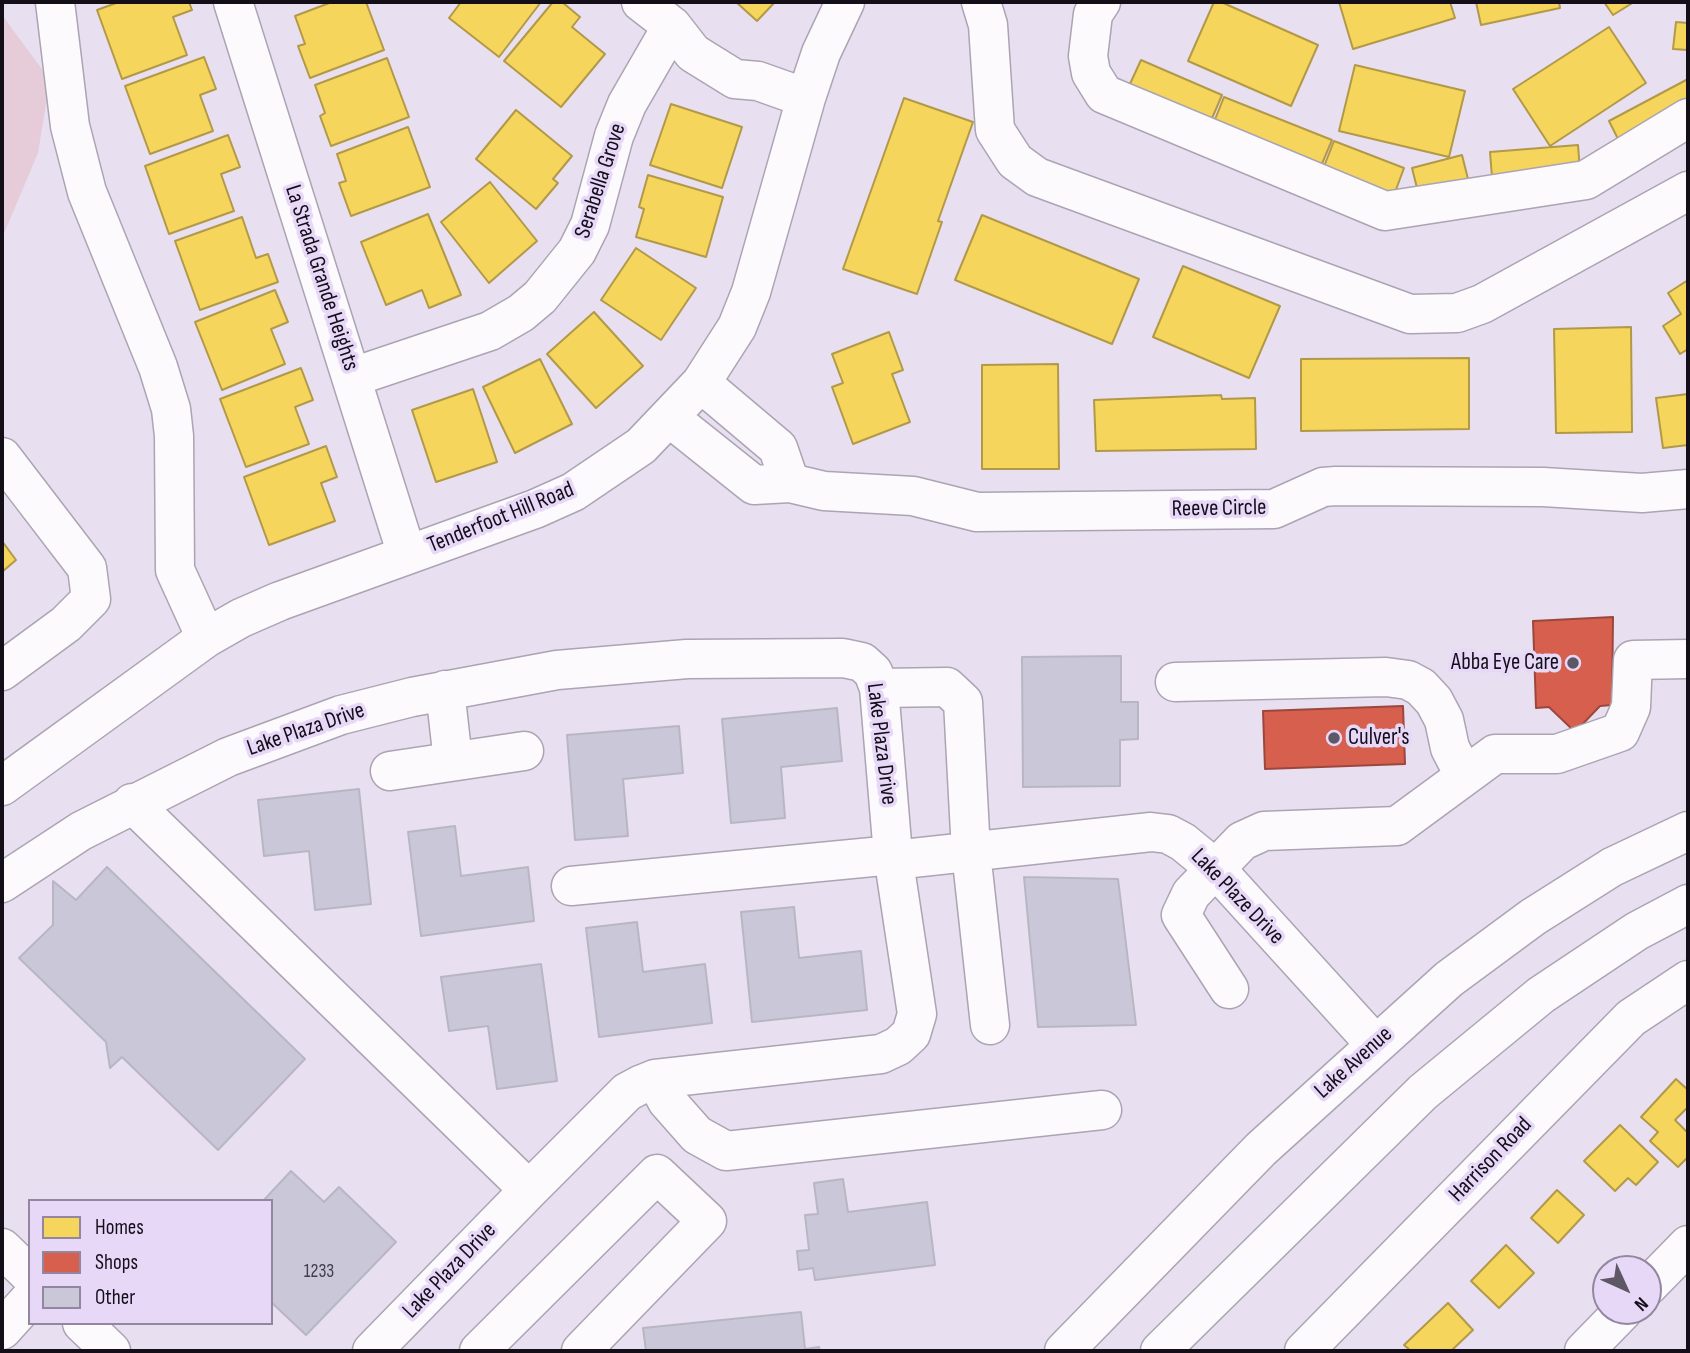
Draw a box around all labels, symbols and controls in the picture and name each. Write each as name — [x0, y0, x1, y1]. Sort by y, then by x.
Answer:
street label: Serabella Grove — [569, 120, 633, 242]
street label: La Strada Grande Heights — [278, 182, 364, 374]
street label: Tenderfoot Hill Road — [424, 476, 578, 560]
street label: Reeve Circle — [1171, 494, 1267, 524]
place label: Abba Eye Care — [1451, 649, 1559, 677]
marker: Abba Eye Care — [1565, 655, 1581, 671]
street label: Lake Plaza Drive — [860, 682, 902, 806]
street label: Lake Plaza Drive — [244, 697, 368, 763]
place label: Culver's — [1348, 724, 1410, 752]
marker: Culver's — [1326, 730, 1342, 746]
street label: Lake Plaze Drive — [1185, 843, 1289, 951]
street label: Lake Avenue — [1309, 1021, 1399, 1105]
street label: Harrison Road — [1444, 1112, 1538, 1208]
legend — [28, 1199, 273, 1325]
text: Homes — [95, 1215, 144, 1240]
street label: Lake Plaza Drive — [398, 1217, 502, 1325]
text: Shops — [95, 1250, 138, 1275]
north arrow — [1592, 1255, 1662, 1325]
house number: 1233 — [304, 1261, 334, 1283]
text: Other — [95, 1285, 135, 1310]
text: N — [1629, 1292, 1653, 1316]

